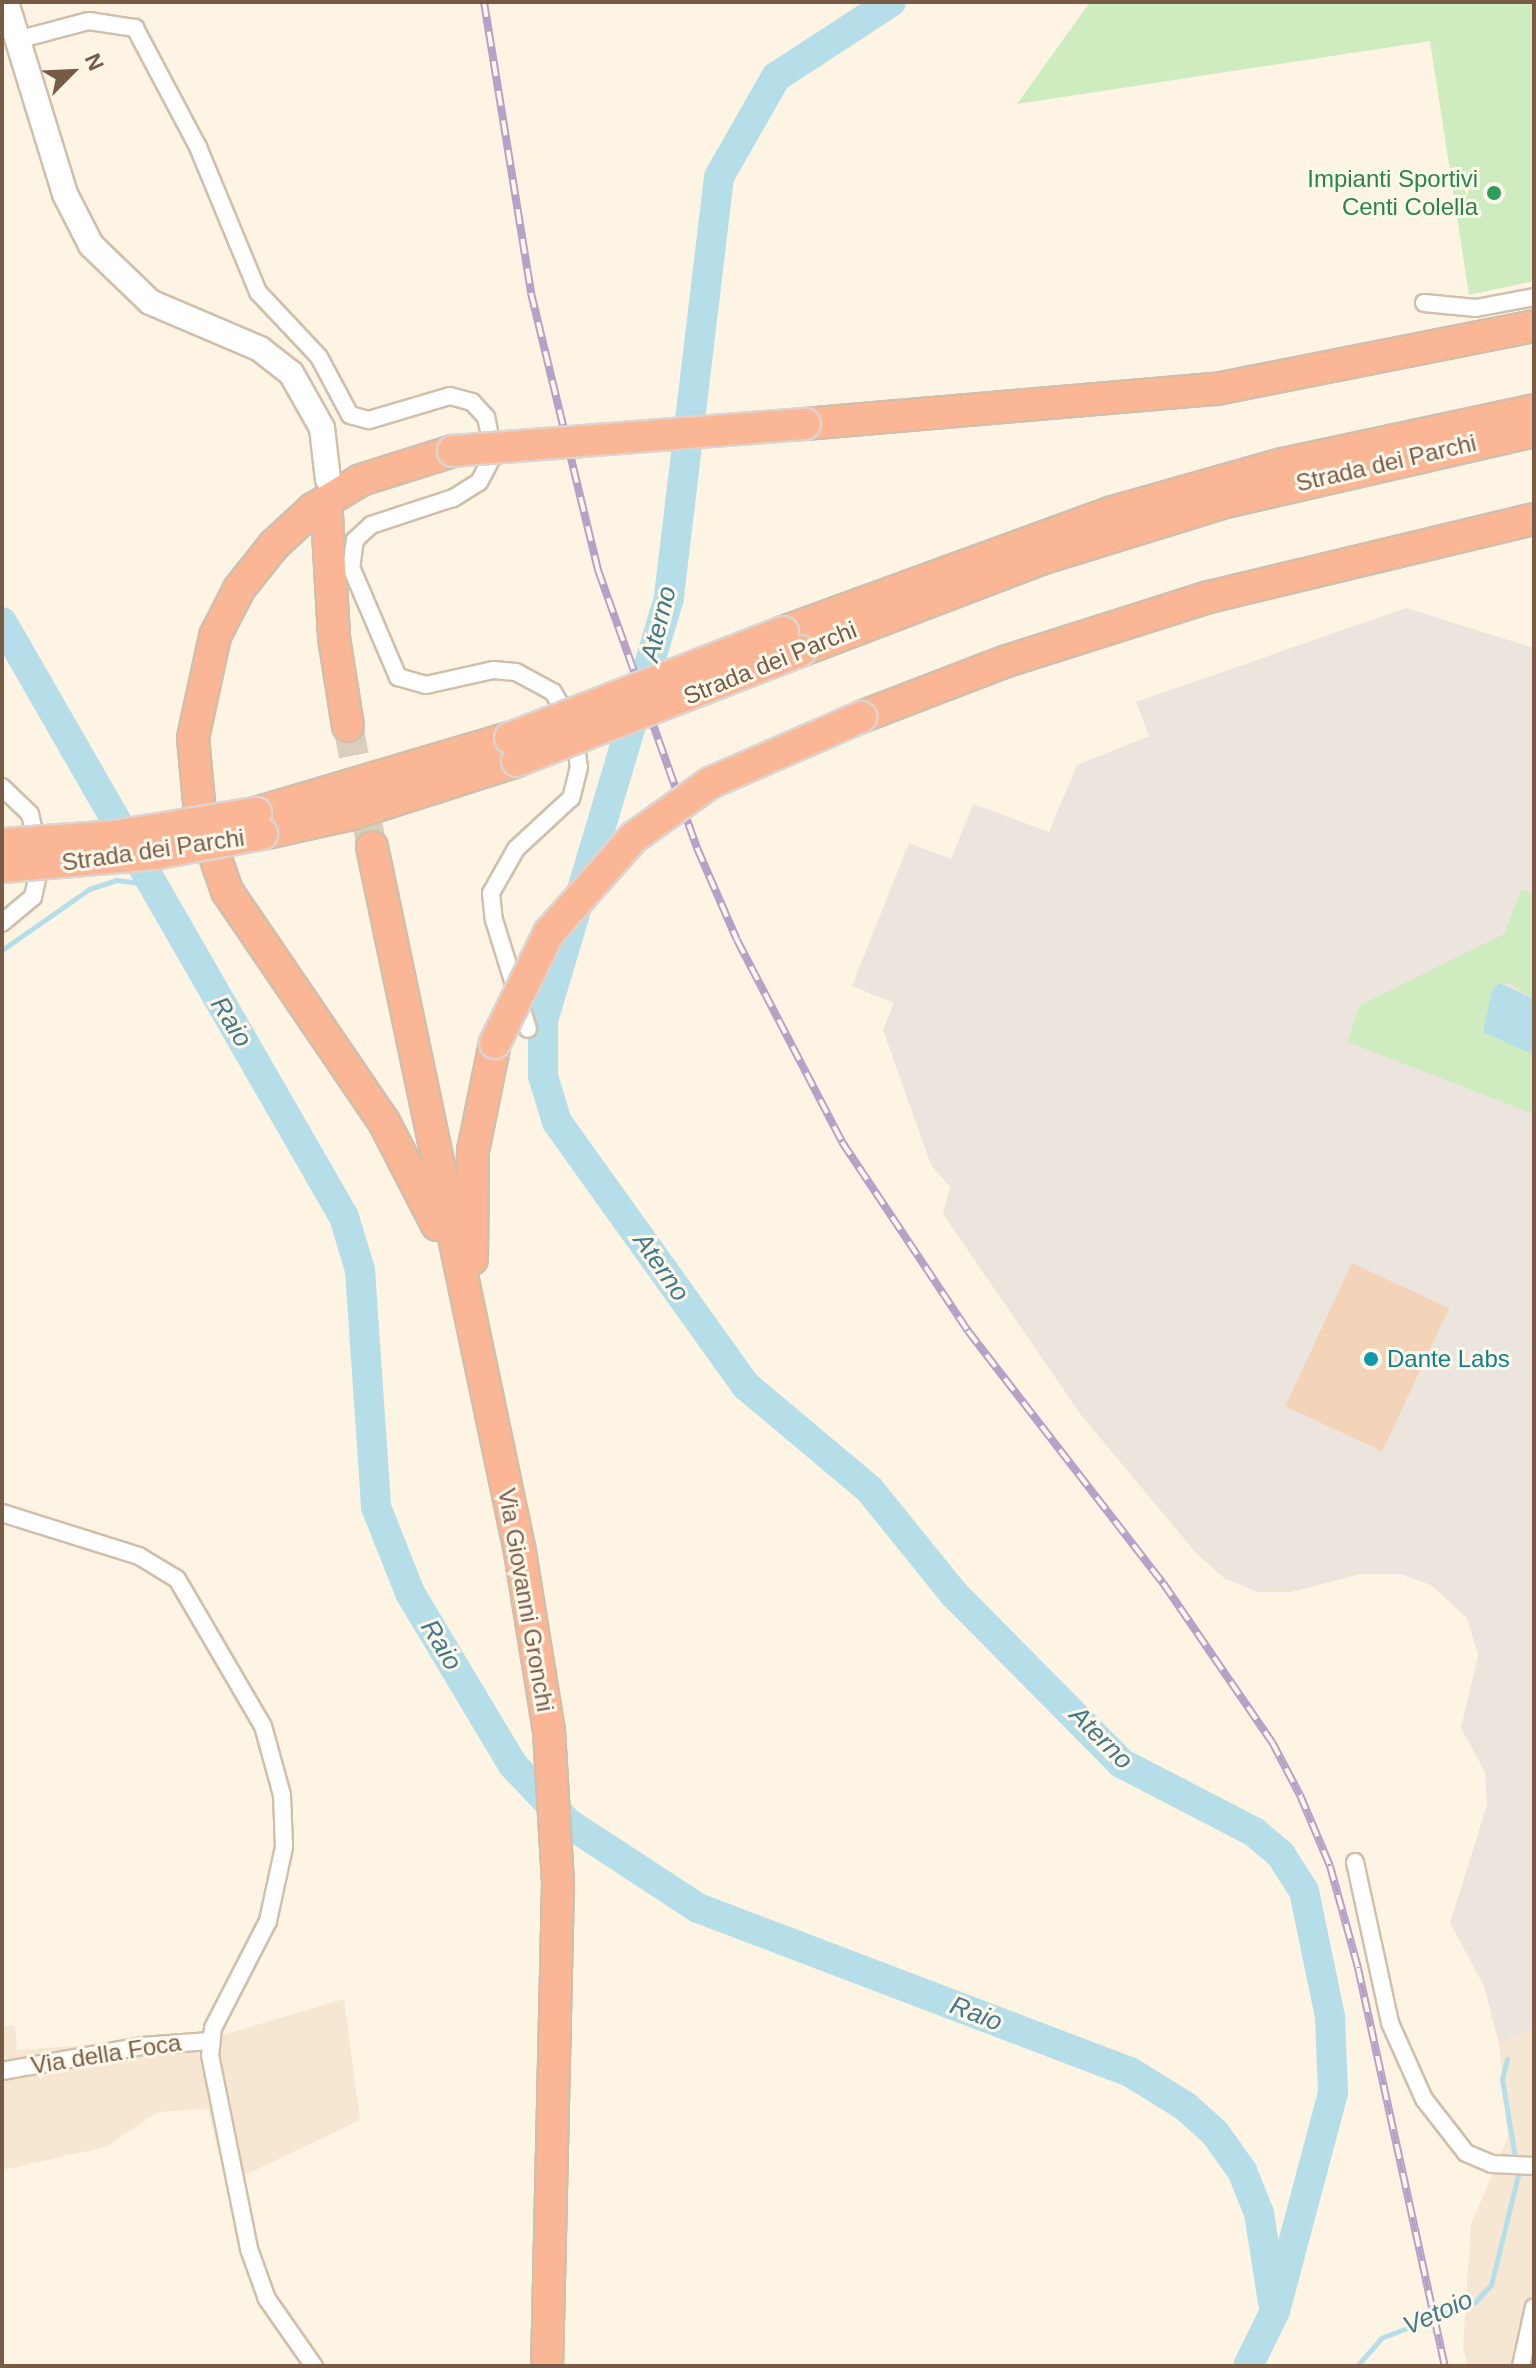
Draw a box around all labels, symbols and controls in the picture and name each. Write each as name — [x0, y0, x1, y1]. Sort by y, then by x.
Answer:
north arrow — [32, 32, 112, 112]
text: N — [80, 50, 109, 74]
place label: Impianti Sportivi Centi Colella — [1307, 165, 1478, 221]
marker: Impianti Sportivi Centi Colella — [1485, 184, 1503, 202]
street label: Strada dei Parchi — [1293, 428, 1479, 498]
water label: Aterno — [635, 583, 683, 665]
street label: Strada dei Parchi — [679, 615, 861, 711]
street label: Strada dei Parchi — [60, 823, 246, 877]
water label: Raio — [204, 991, 258, 1053]
water label: Aterno — [626, 1227, 696, 1307]
place label: Dante Labs — [1387, 1345, 1510, 1373]
marker: Dante Labs — [1362, 1350, 1380, 1368]
street label: Via Giovanni Gronchi — [492, 1486, 560, 1714]
water label: Raio — [414, 1614, 468, 1676]
water label: Aterno — [1063, 1700, 1139, 1776]
water label: Raio — [945, 1990, 1007, 2038]
street label: Via della Foca — [29, 2028, 183, 2080]
water label: Vetoio — [1398, 2284, 1478, 2342]

